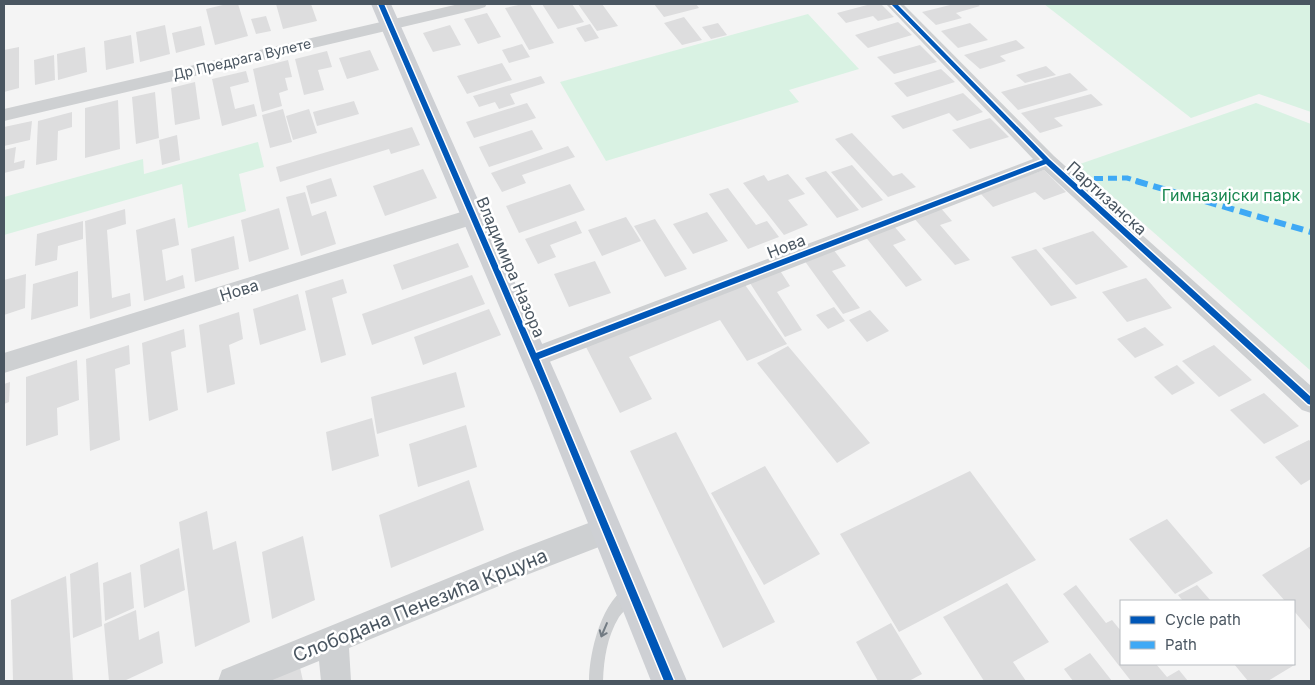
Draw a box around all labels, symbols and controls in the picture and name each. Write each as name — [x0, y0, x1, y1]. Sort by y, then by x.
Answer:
street label: Др Предрага Вулете — [171, 34, 313, 83]
street label: Партизанска — [1063, 157, 1151, 239]
park label: Гимназијски парк — [1162, 185, 1301, 205]
street label: Владимира Назора — [472, 194, 550, 340]
street label: Нова — [764, 230, 808, 262]
street label: Нова — [217, 275, 261, 305]
street label: Слободана Пенезића Крцуна — [290, 544, 551, 667]
legend — [1120, 600, 1295, 665]
text: Cycle path — [1165, 610, 1241, 629]
one-way arrow — [599, 622, 608, 637]
text: Path — [1165, 635, 1197, 654]

